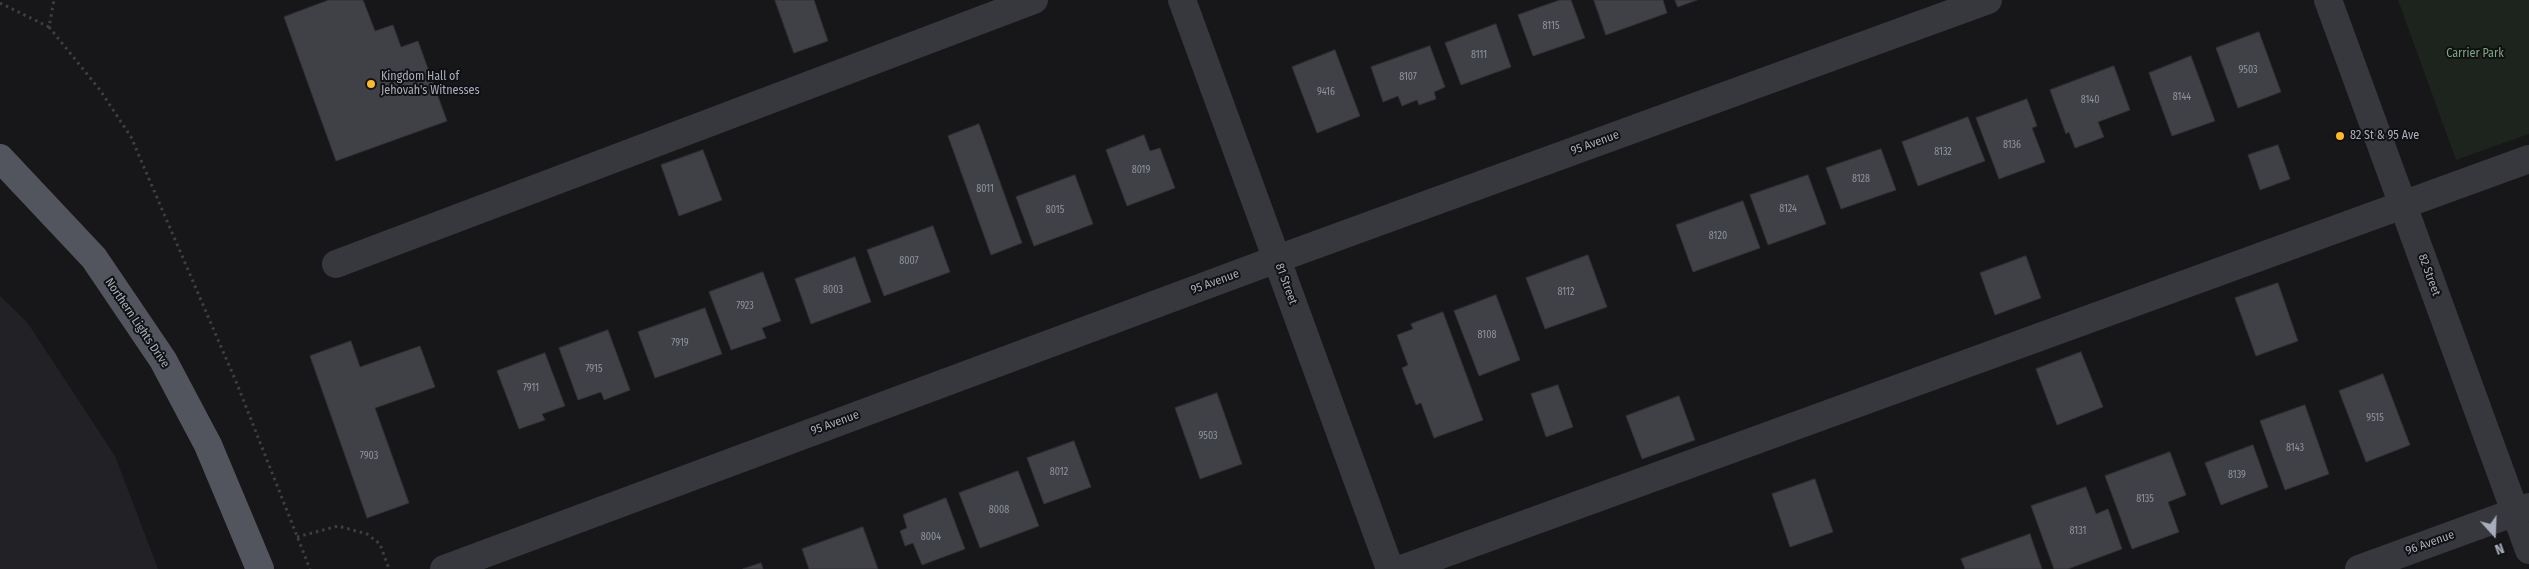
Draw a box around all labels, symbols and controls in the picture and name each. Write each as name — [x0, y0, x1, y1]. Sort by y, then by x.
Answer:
house number: 8115 — [1543, 20, 1559, 32]
park label: Carrier Park — [2446, 47, 2504, 61]
house number: 8111 — [1471, 49, 1487, 61]
house number: 9503 — [2238, 64, 2258, 76]
place label: Kingdom Hall of Jehovah's Witnesses — [381, 70, 480, 98]
house number: 8107 — [1399, 71, 1417, 83]
marker: Kingdom Hall of Jehovah's Witnesses — [365, 78, 377, 90]
house number: 9416 — [1317, 86, 1335, 98]
house number: 8144 — [2173, 91, 2191, 103]
house number: 8140 — [2081, 94, 2099, 106]
street label: 95 Avenue — [1569, 128, 1621, 158]
place label: 82 St & 95 Ave — [2350, 129, 2419, 143]
marker: 82 St & 95 Ave — [2334, 130, 2346, 142]
house number: 8136 — [2003, 139, 2021, 151]
house number: 8132 — [1934, 146, 1952, 158]
house number: 8019 — [1132, 164, 1150, 176]
house number: 8128 — [1852, 173, 1870, 185]
house number: 8011 — [976, 183, 994, 195]
house number: 8124 — [1779, 203, 1797, 215]
house number: 8015 — [1046, 204, 1064, 216]
house number: 8120 — [1709, 230, 1727, 242]
street label: 82 Street — [2415, 252, 2443, 298]
house number: 8007 — [899, 255, 919, 267]
street label: 81 Street — [1272, 261, 1300, 307]
street label: 95 Avenue — [1189, 267, 1241, 297]
street label: Northern Lights Drive — [102, 276, 172, 370]
house number: 8003 — [823, 284, 843, 296]
house number: 8112 — [1558, 286, 1574, 298]
house number: 7923 — [736, 300, 754, 312]
house number: 8108 — [1478, 329, 1496, 341]
house number: 7919 — [671, 337, 689, 349]
house number: 7915 — [585, 363, 603, 375]
house number: 7911 — [523, 382, 539, 394]
street label: 95 Avenue — [809, 408, 861, 438]
house number: 9515 — [2366, 412, 2384, 424]
house number: 9503 — [1198, 430, 1218, 442]
house number: 8143 — [2286, 442, 2304, 454]
house number: 7903 — [360, 450, 378, 462]
house number: 8012 — [1050, 466, 1068, 478]
house number: 8139 — [2228, 469, 2246, 481]
house number: 8135 — [2136, 493, 2154, 505]
house number: 8008 — [989, 504, 1009, 516]
north arrow — [2469, 509, 2519, 559]
house number: 8131 — [2070, 525, 2086, 537]
street label: 96 Avenue — [2404, 528, 2456, 558]
house number: 8004 — [921, 531, 941, 543]
text: N — [2492, 539, 2506, 558]

